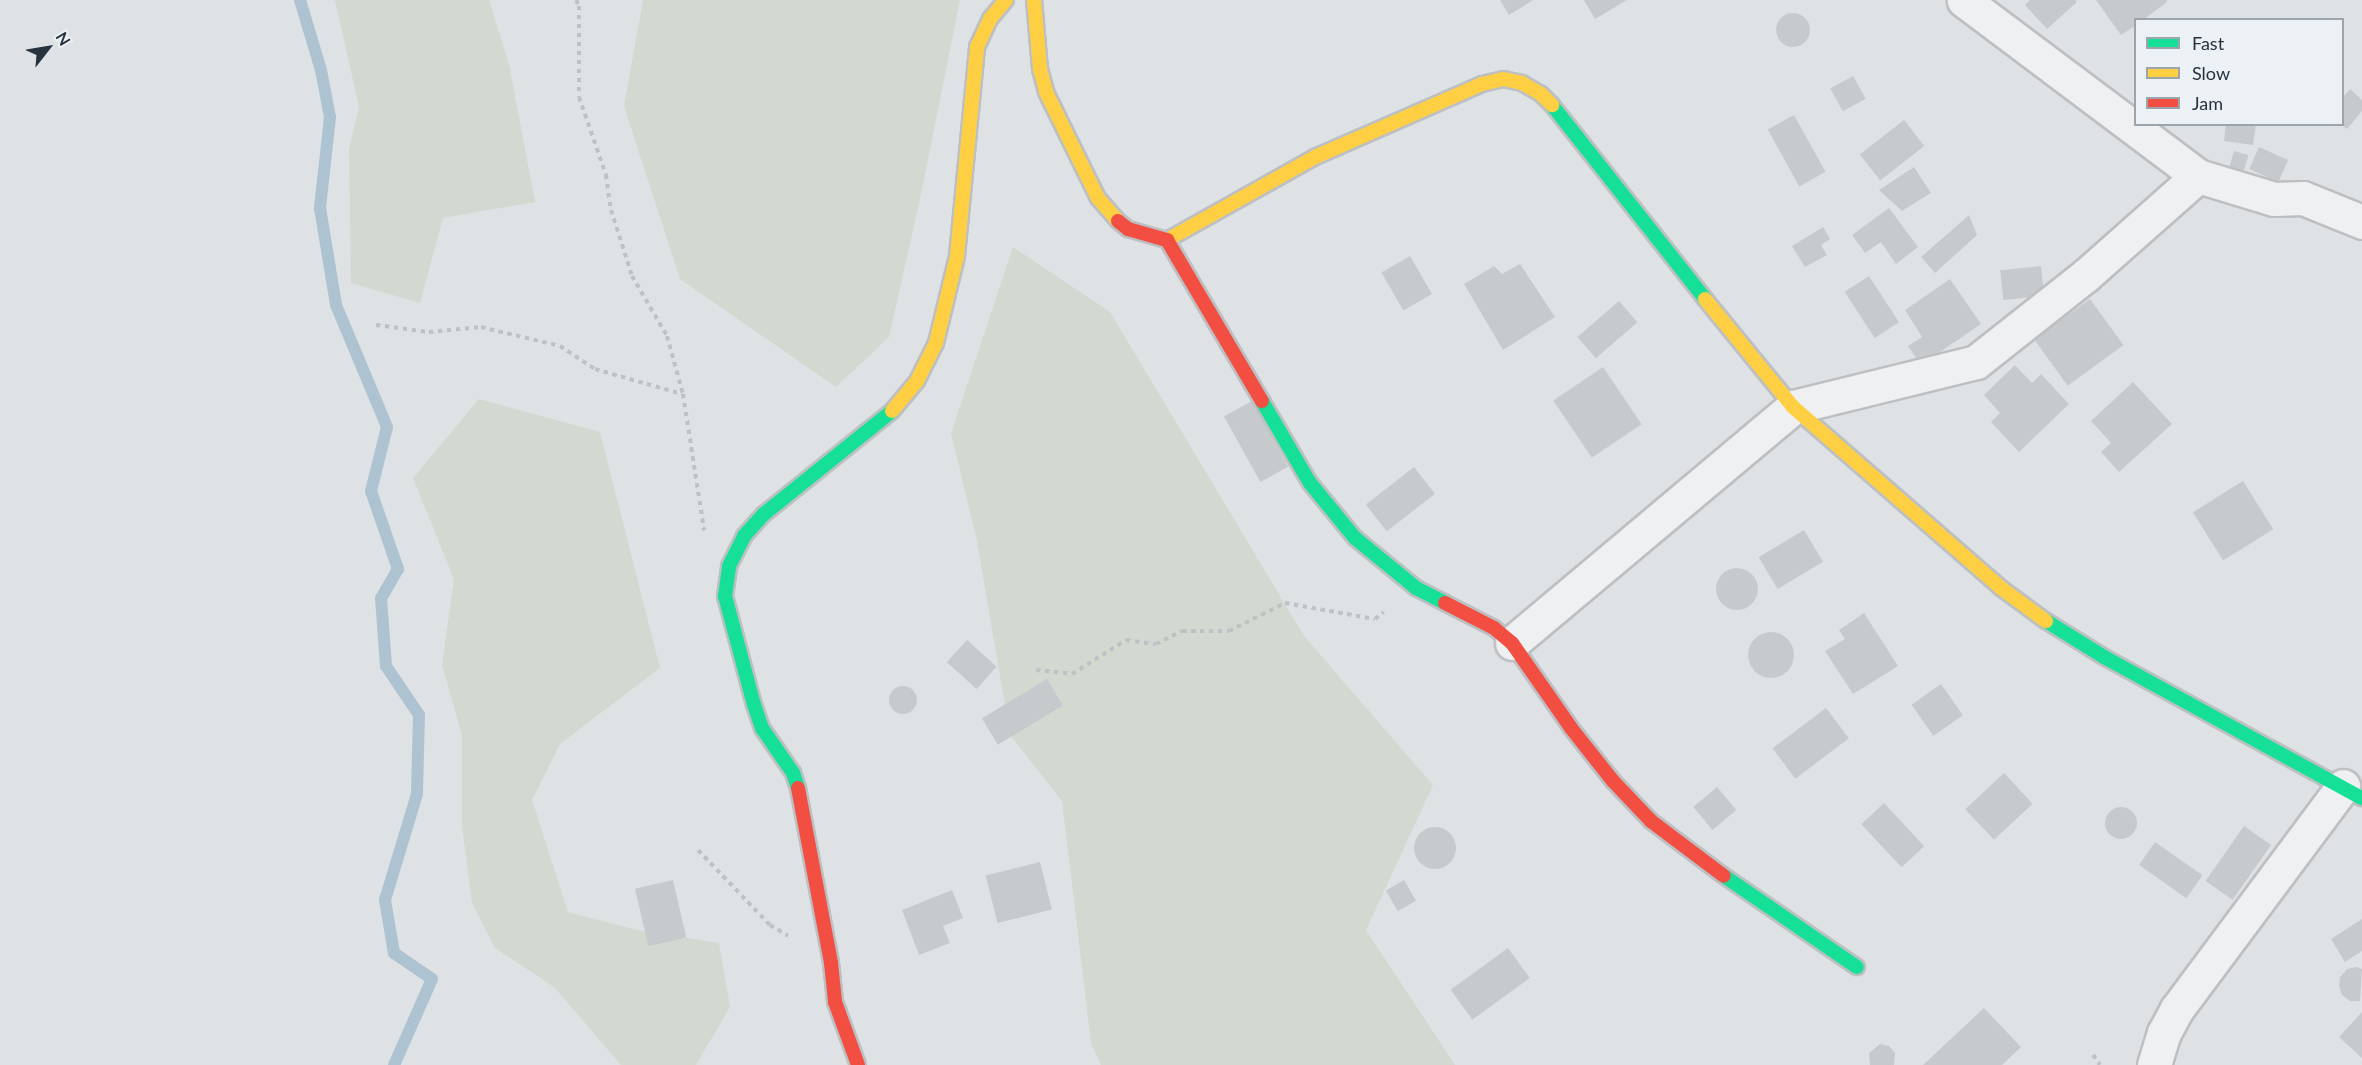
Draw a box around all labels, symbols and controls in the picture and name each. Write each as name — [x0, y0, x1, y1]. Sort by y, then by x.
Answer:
north arrow — [18, 18, 78, 78]
legend — [2134, 18, 2344, 126]
text: N — [53, 28, 75, 49]
text: Fast — [2192, 32, 2224, 54]
text: Slow — [2192, 62, 2230, 84]
text: Jam — [2192, 92, 2223, 114]

